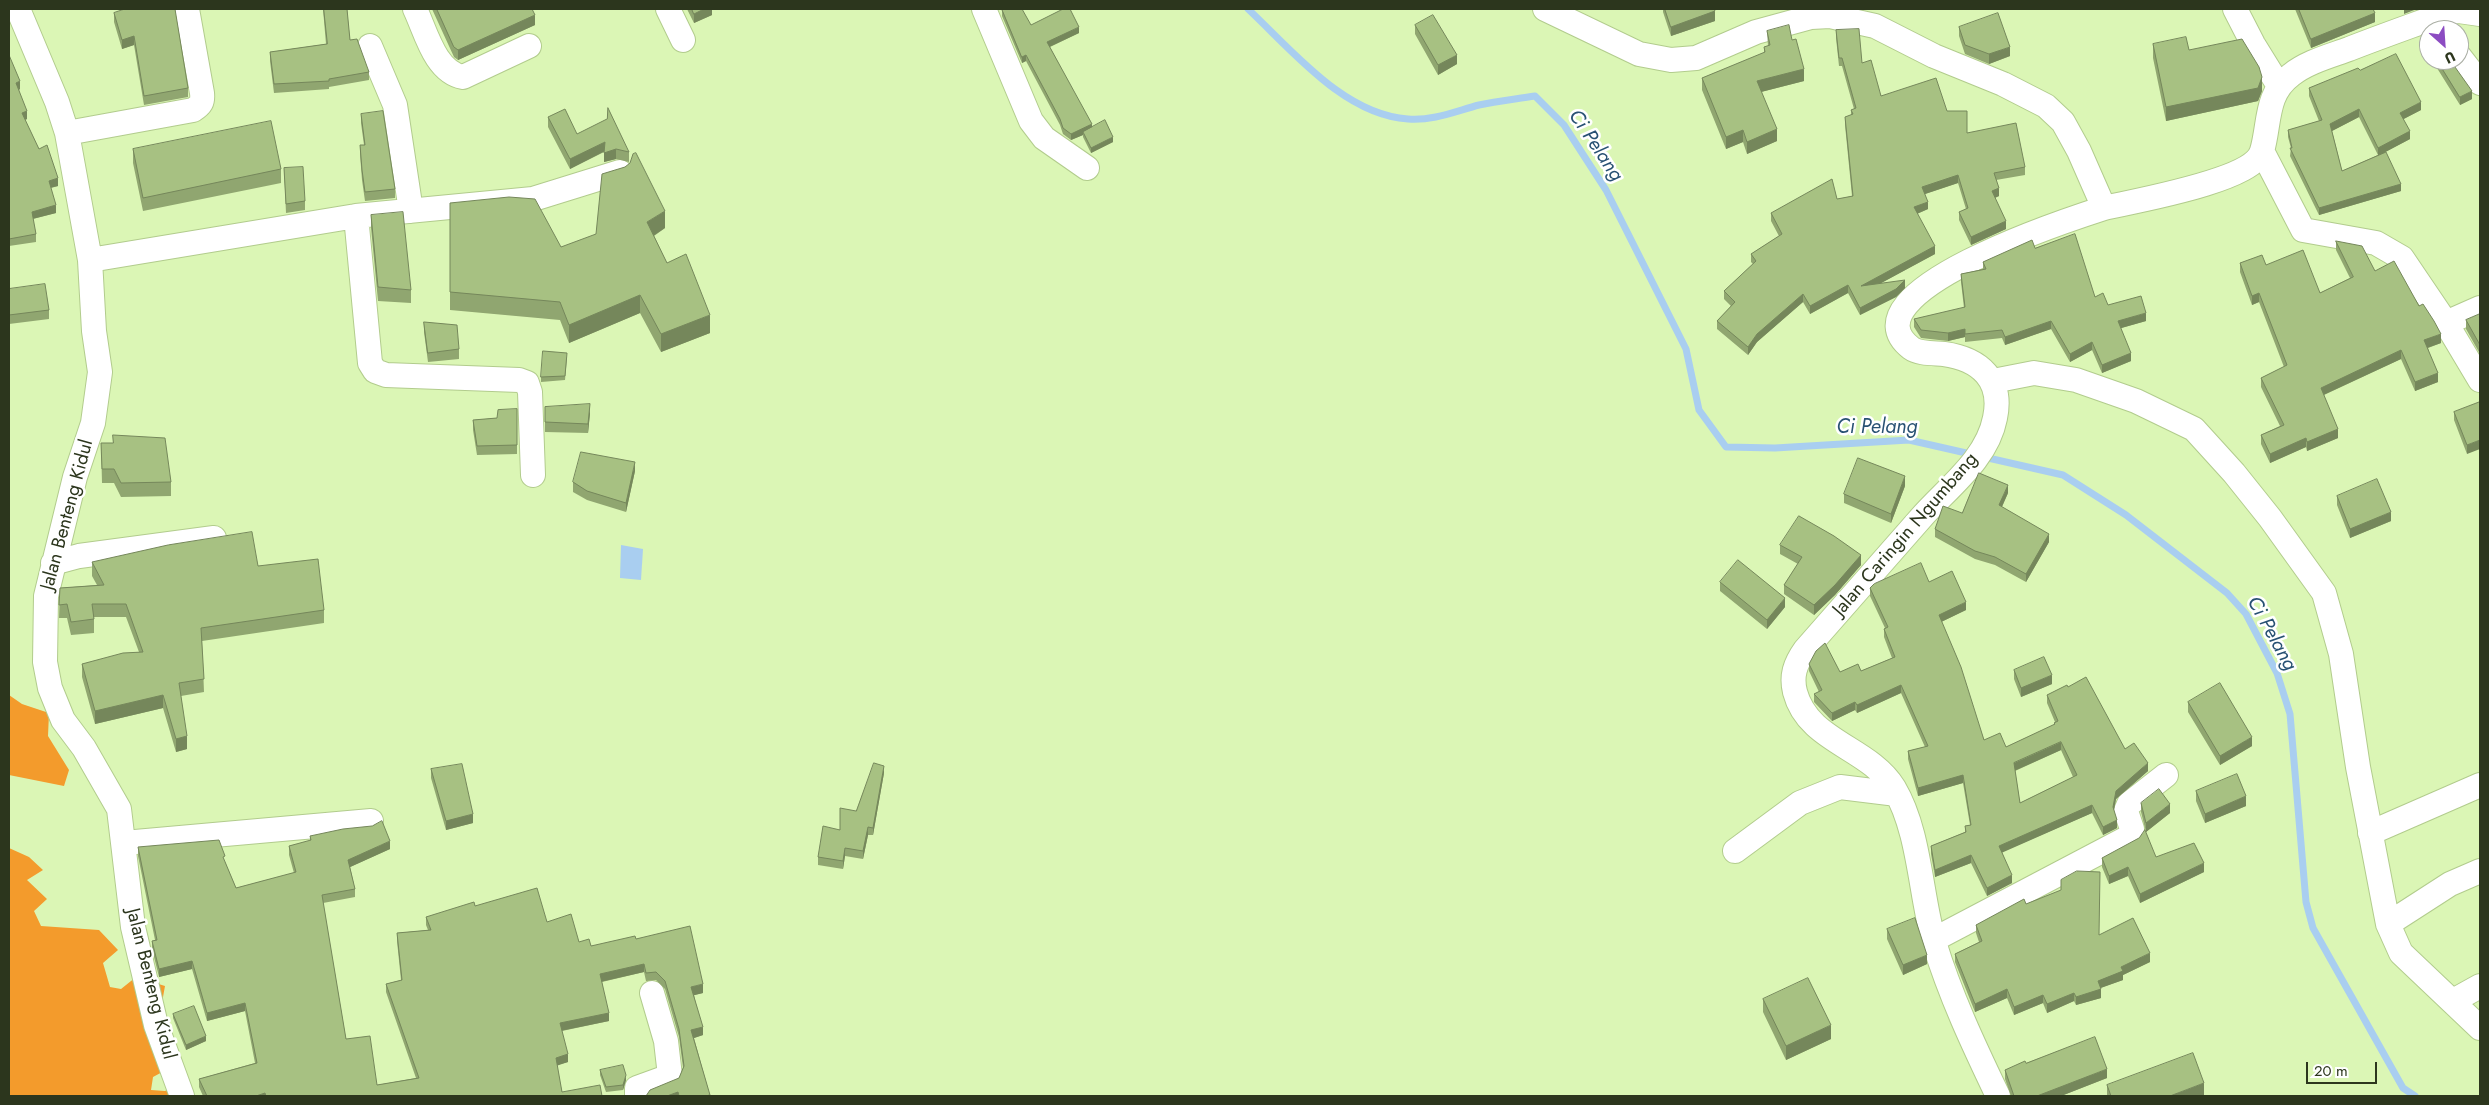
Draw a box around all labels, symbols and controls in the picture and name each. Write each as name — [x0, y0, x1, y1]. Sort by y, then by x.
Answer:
north arrow — [2419, 20, 2469, 70]
text: U — [2441, 46, 2459, 69]
water label: Ci Pelang — [1562, 106, 1628, 186]
water label: Ci Pelang — [1836, 416, 1918, 440]
street label: Jalan Benteng Kidul — [37, 437, 99, 593]
street label: Jalan Caringin Ngumbang — [1829, 449, 1983, 621]
water label: Ci Pelang — [2241, 593, 2301, 675]
street label: Jalan Benteng Kidul — [120, 906, 180, 1062]
scale bar — [2309, 1052, 2380, 1084]
text: 20 m — [2314, 1060, 2348, 1082]

